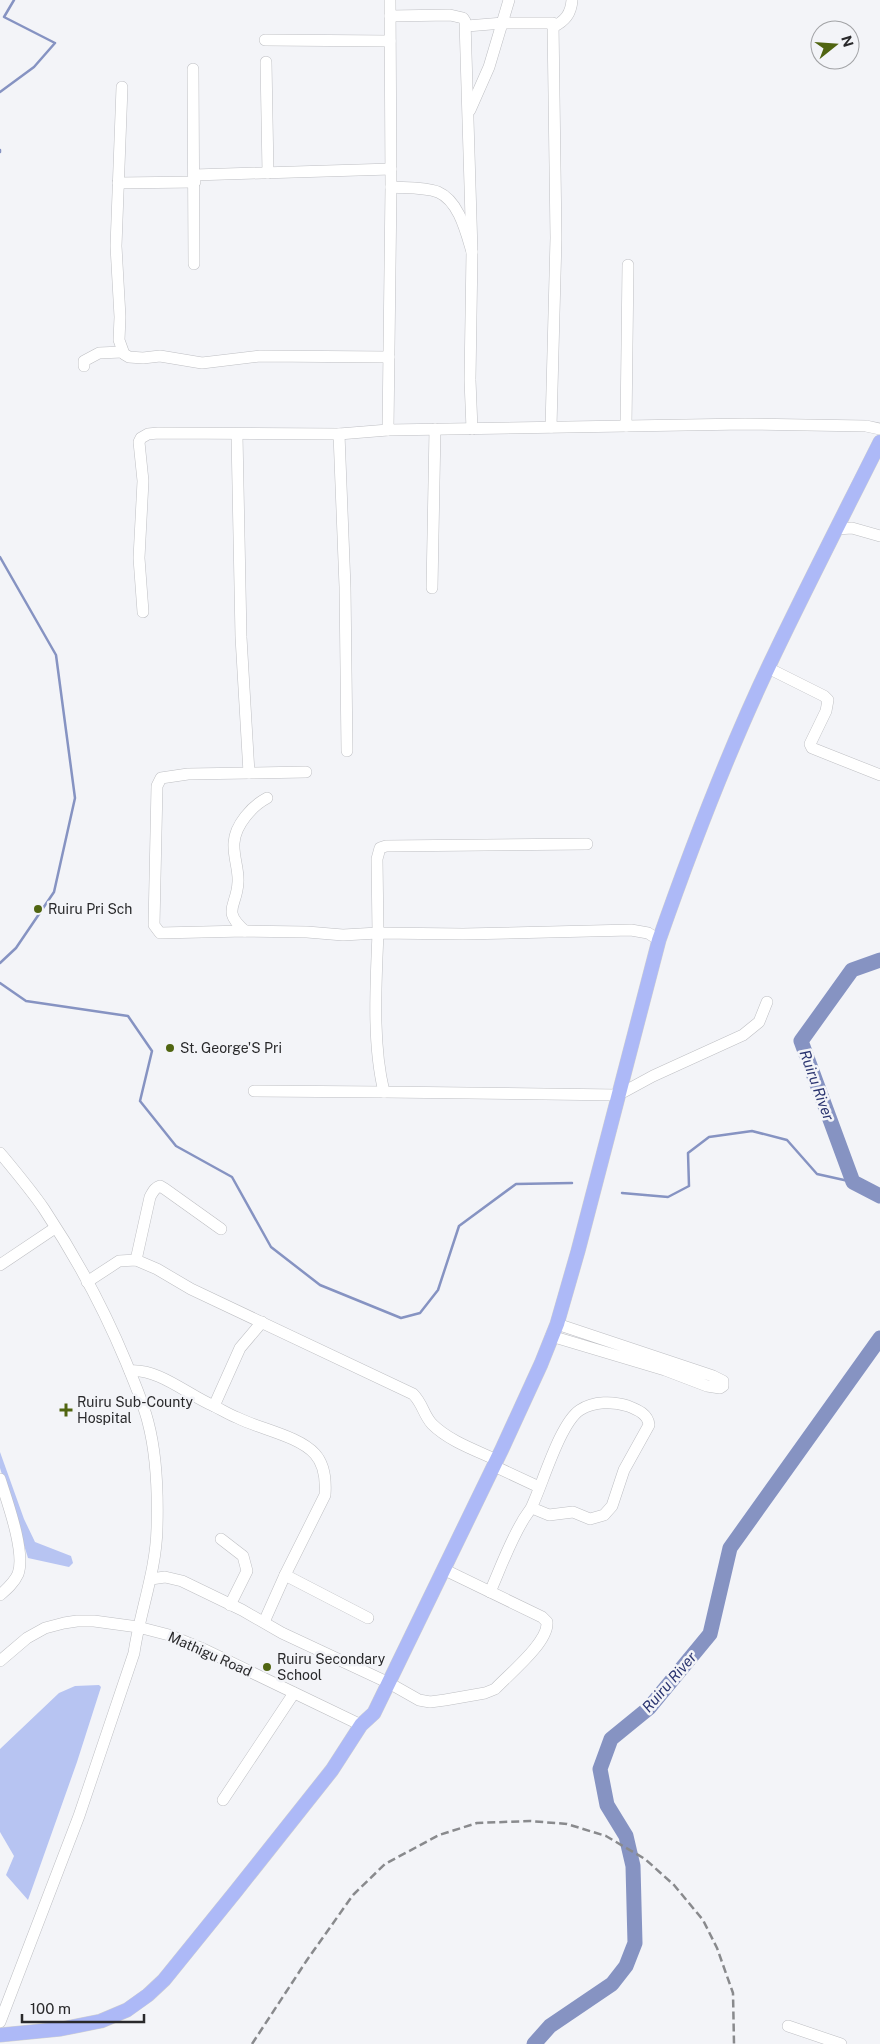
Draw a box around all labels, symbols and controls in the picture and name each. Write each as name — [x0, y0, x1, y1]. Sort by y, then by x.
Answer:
north arrow — [810, 20, 860, 70]
text: N — [838, 34, 857, 49]
place label: Ruiru Pri Sch — [48, 901, 132, 917]
marker: Ruiru Pri Sch — [32, 903, 44, 915]
place label: St. George'S Pri — [180, 1040, 282, 1056]
marker: St. George'S Pri — [164, 1042, 176, 1054]
water label: Ruiru River — [796, 1047, 838, 1123]
place label: Ruiru Sub-County Hospital — [77, 1394, 193, 1426]
marker: Ruiru Sub-County Hospital — [59, 1403, 73, 1417]
street label: Mathigu Road — [166, 1628, 254, 1680]
water label: Ruiru River — [638, 1648, 700, 1715]
place label: Ruiru Secondary School — [277, 1651, 386, 1683]
marker: Ruiru Secondary School — [261, 1661, 273, 1673]
scale bar — [22, 1992, 145, 2024]
text: 100 m — [30, 2000, 71, 2017]

